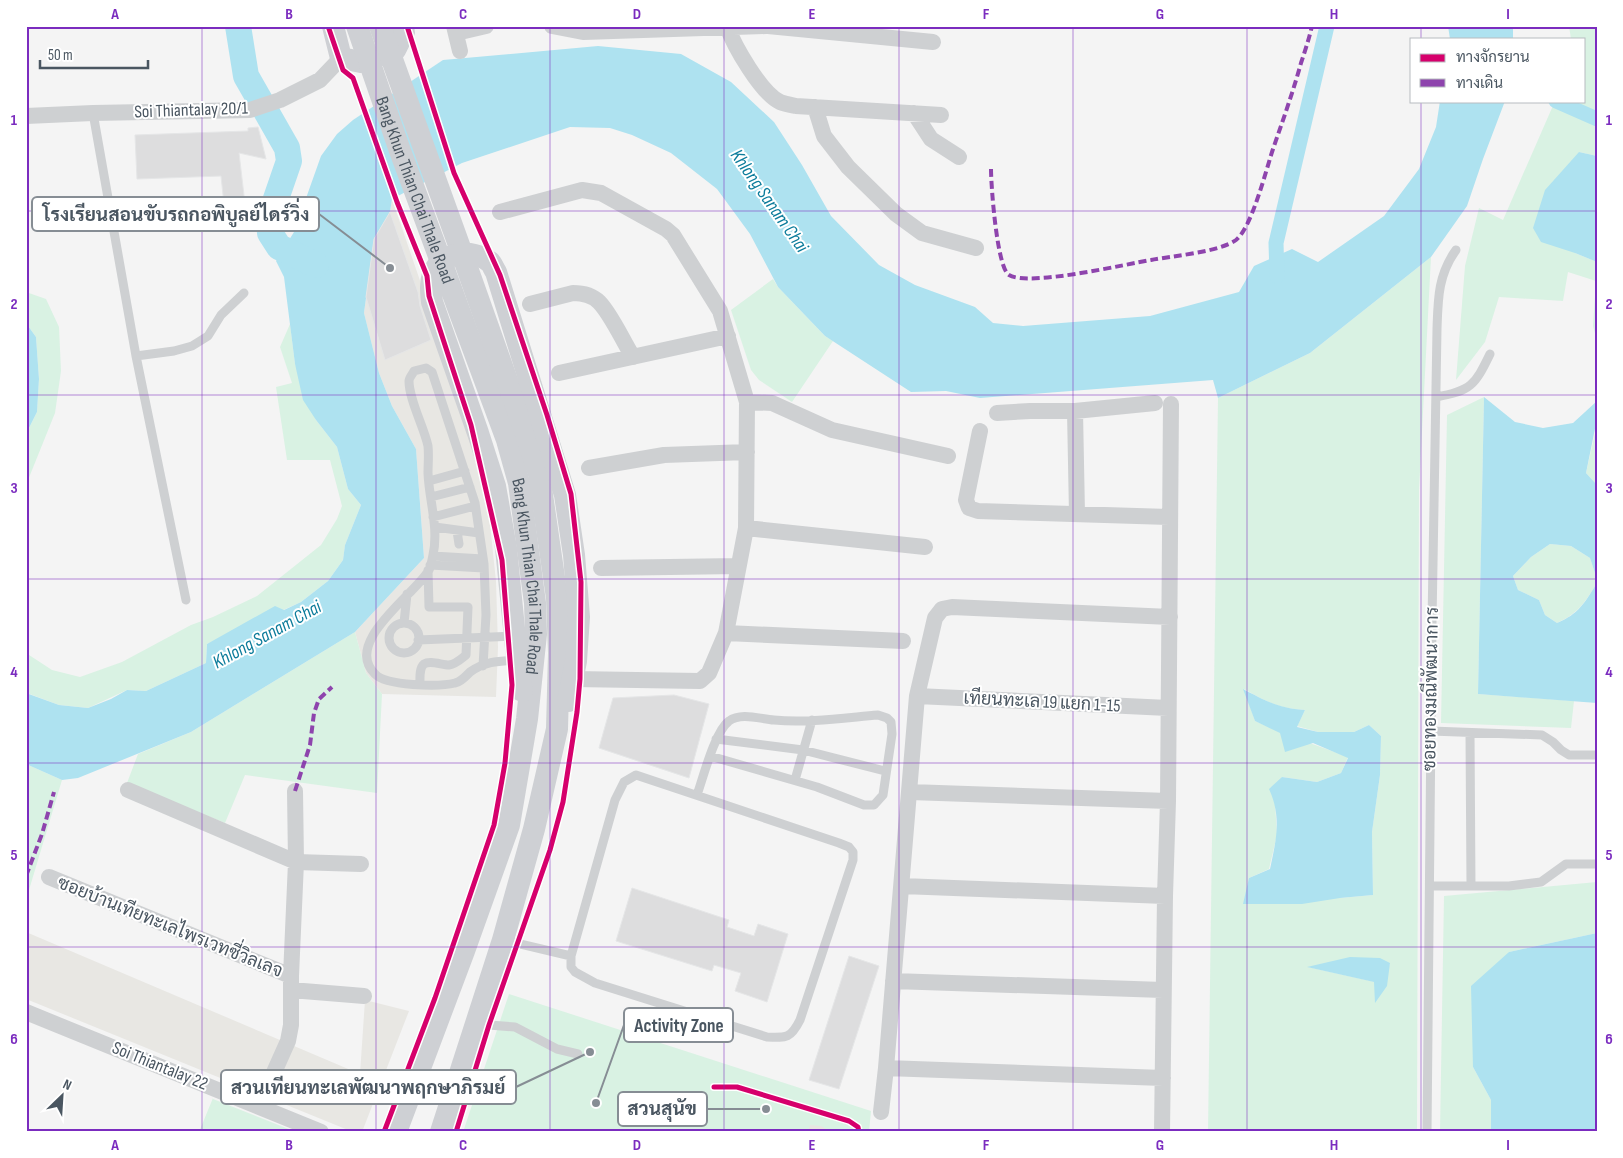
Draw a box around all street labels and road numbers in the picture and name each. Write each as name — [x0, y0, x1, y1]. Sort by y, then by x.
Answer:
street label: Bang Khun Thian Chai Thale Road — [372, 94, 459, 286]
street label: Soi Thiantalay 20/1 — [134, 97, 249, 122]
street label: Bang Khun Thian Chai Thale Road — [508, 476, 547, 676]
street label: ซอยทองมณีพัฒนาการ — [1416, 606, 1443, 771]
street label: เทียนทะเล 19 แยก 1-15 — [963, 684, 1121, 717]
street label: ซอยบ้านเทียทะเลไพรเวทซี่วิลเลจ — [54, 867, 288, 982]
street label: Soi Thiantalay 22 — [109, 1037, 211, 1095]

